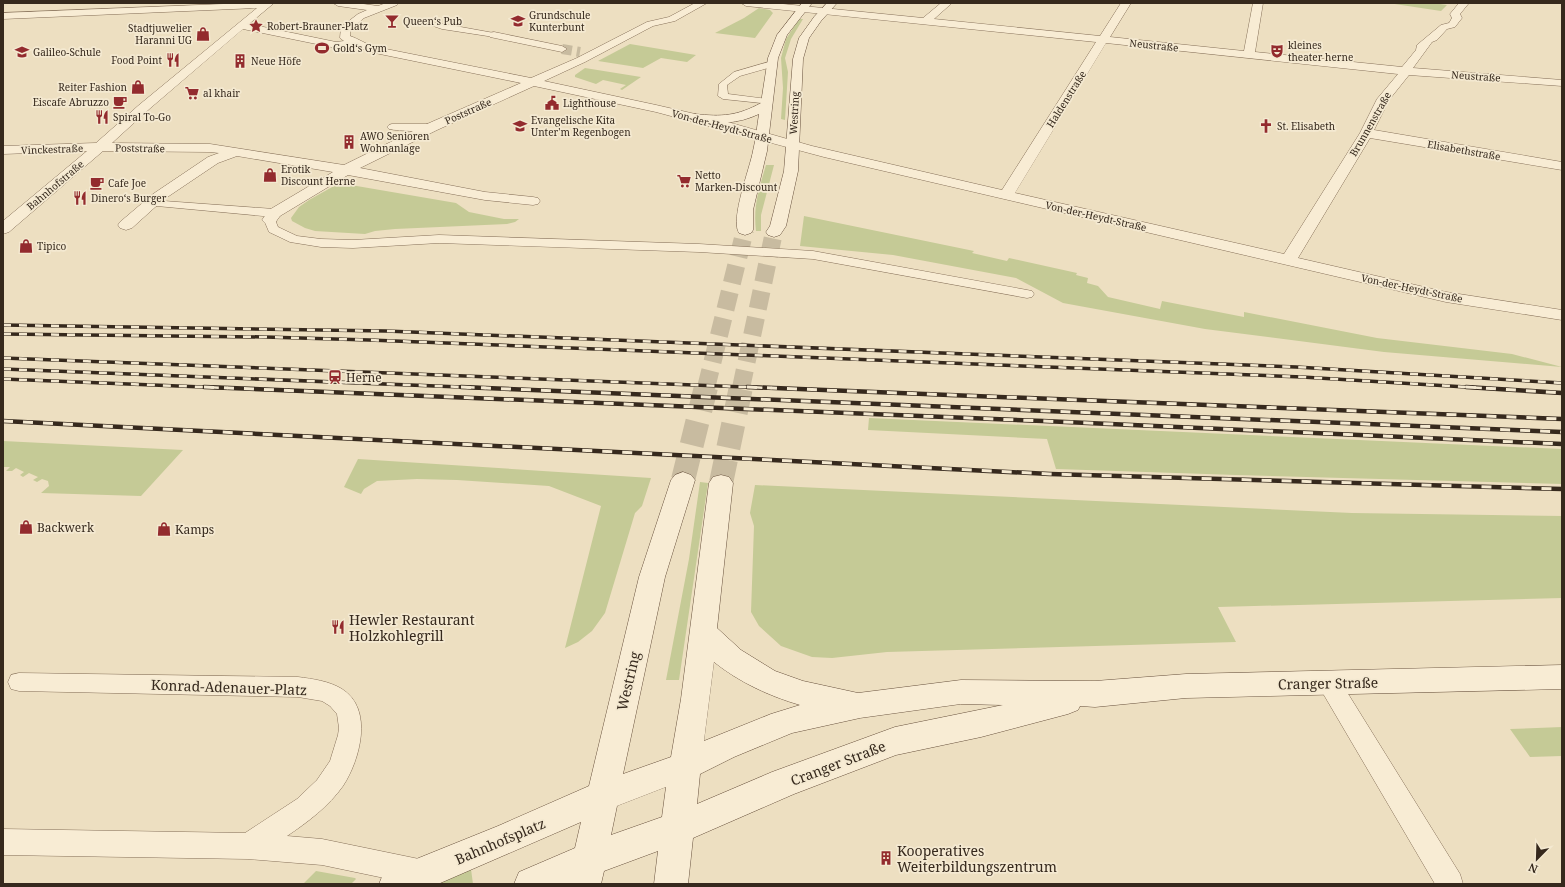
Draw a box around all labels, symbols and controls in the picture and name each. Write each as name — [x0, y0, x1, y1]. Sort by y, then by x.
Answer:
place label: Grundschule Kunterbunt — [529, 8, 590, 34]
bar icon: Queen‘s Pub — [384, 13, 400, 29]
school or university icon: Grundschule Kunterbunt — [510, 13, 526, 29]
place label: Queen‘s Pub — [403, 14, 462, 28]
place icon: Robert-Brauner-Platz — [248, 18, 264, 34]
place label: Robert-Brauner-Platz — [267, 19, 368, 33]
place label: Stadtjuwelier Haranni UG — [128, 21, 192, 47]
shop icon: Stadtjuwelier Haranni UG — [195, 26, 211, 42]
street label: Neustraße — [1129, 35, 1179, 55]
place label: kleines theater herne — [1288, 38, 1353, 64]
sports icon: Gold‘s Gym — [314, 40, 330, 56]
place label: Gold‘s Gym — [333, 41, 388, 55]
theatre icon: kleines theater herne — [1269, 43, 1285, 59]
school or university icon: Galileo-Schule — [14, 44, 30, 60]
place label: Galileo-Schule — [33, 45, 101, 59]
restaurant icon: Food Point — [165, 52, 181, 68]
place label: Food Point — [111, 53, 162, 67]
building icon: Neue Höfe — [232, 53, 248, 69]
place label: Neue Höfe — [251, 54, 301, 68]
street label: Neustraße — [1451, 67, 1501, 85]
street label: Haldenstraße — [1043, 68, 1089, 130]
shop icon: Reiter Fashion — [130, 79, 146, 95]
place label: Reiter Fashion — [58, 80, 128, 94]
supermarket icon: al khair — [184, 85, 200, 101]
place label: al khair — [203, 86, 240, 100]
street label: Brunnenstraße — [1346, 89, 1394, 159]
street label: Westring — [786, 91, 802, 135]
cafe icon: Eiscafe Abruzzo — [112, 94, 128, 110]
street label: Poststraße — [442, 94, 494, 128]
place label: Eiscafe Abruzzo — [33, 95, 109, 109]
public building icon: Lighthouse — [544, 95, 560, 111]
place label: Lighthouse — [563, 96, 616, 110]
street label: Von-der-Heydt-Straße — [670, 106, 774, 146]
restaurant icon: Spiral To-Go — [94, 109, 110, 125]
place label: Spiral To-Go — [113, 110, 171, 124]
place label: Evangelische Kita Unter'm Regenbogen — [531, 113, 631, 139]
school or university icon: Evangelische Kita Unter'm Regenbogen — [512, 118, 528, 134]
church icon: St. Elisabeth — [1258, 118, 1274, 134]
place label: St. Elisabeth — [1277, 119, 1336, 133]
place label: AWO Senioren Wohnanlage — [360, 129, 430, 155]
building icon: AWO Senioren Wohnanlage — [341, 134, 357, 150]
street label: Elisabethstraße — [1426, 137, 1502, 163]
street label: Vinckestraße — [21, 141, 83, 157]
street label: Poststraße — [115, 141, 165, 155]
street label: Bahnhofstraße — [23, 157, 87, 213]
place label: Erotik Discount Herne — [281, 162, 355, 188]
shop icon: Erotik Discount Herne — [262, 167, 278, 183]
place label: Netto Marken-Discount — [695, 168, 778, 194]
supermarket icon: Netto Marken-Discount — [676, 173, 692, 189]
cafe icon: Cafe Joe — [89, 175, 105, 191]
place label: Cafe Joe — [108, 176, 146, 190]
restaurant icon: Dinero‘s Burger — [72, 190, 88, 206]
place label: Dinero‘s Burger — [91, 191, 167, 205]
street label: Von-der-Heydt-Straße — [1044, 198, 1148, 234]
shop icon: Tipico — [18, 238, 34, 254]
place label: Tipico — [37, 239, 67, 253]
street label: Von-der-Heydt-Straße — [1360, 270, 1464, 306]
station icon: Herne — [327, 369, 343, 385]
place label: Herne — [346, 369, 382, 386]
shop icon: Backwerk — [18, 519, 34, 535]
place label: Backwerk — [37, 519, 95, 536]
shop icon: Kamps — [156, 521, 172, 537]
place label: Kamps — [175, 521, 214, 538]
place label: Hewler Restaurant Holzkohlegrill — [349, 610, 475, 645]
restaurant icon: Hewler Restaurant Holzkohlegrill — [330, 619, 346, 635]
street label: Westring — [612, 649, 644, 712]
street label: Cranger Straße — [1278, 673, 1378, 693]
street label: Konrad-Adenauer-Platz — [151, 675, 307, 699]
street label: Cranger Straße — [788, 736, 888, 790]
street label: Bahnhofsplatz — [452, 813, 548, 869]
north arrow — [1517, 839, 1557, 879]
place label: Kooperatives Weiterbildungszentrum — [897, 841, 1057, 876]
building icon: Kooperatives Weiterbildungszentrum — [878, 850, 894, 866]
text: N — [1526, 860, 1540, 877]

